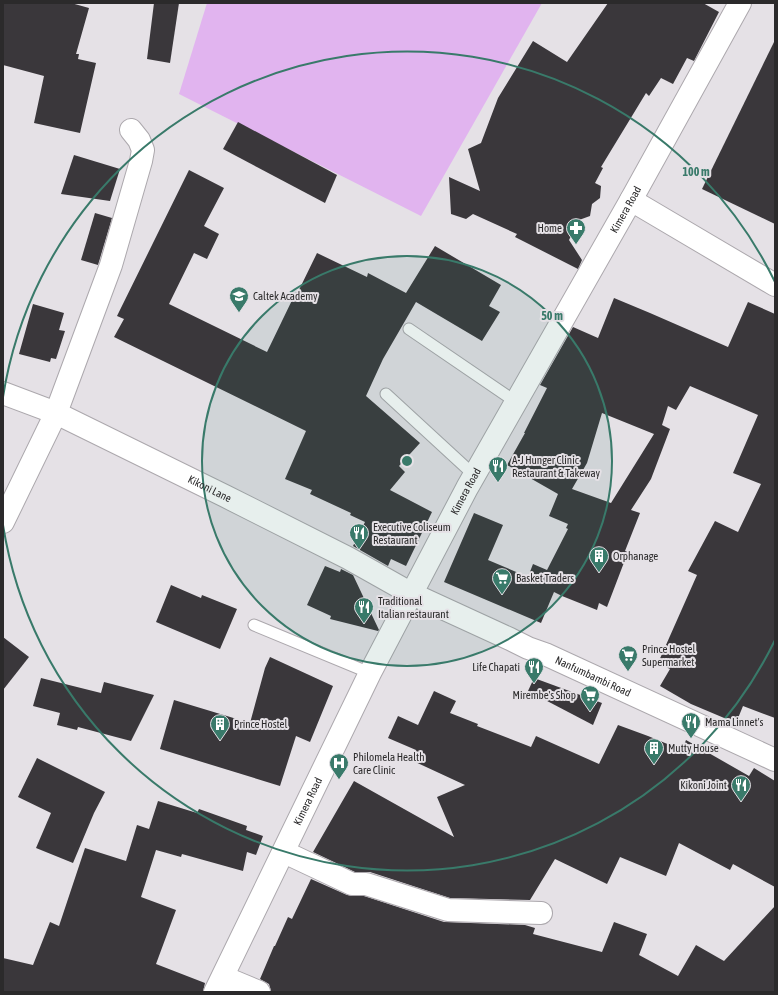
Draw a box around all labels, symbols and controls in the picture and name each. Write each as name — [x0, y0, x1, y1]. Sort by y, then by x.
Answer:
text: 100 m — [682, 165, 710, 179]
street label: Kimera Road — [608, 184, 643, 235]
pharmacy icon: Home — [565, 217, 587, 245]
place label: Home — [538, 222, 562, 234]
school or university icon: Caltek Academy — [228, 285, 250, 313]
place label: Caltek Academy — [253, 290, 318, 302]
text: 50 m — [541, 309, 563, 323]
centre of rings — [400, 454, 414, 468]
place label: A-J Hunger Clinic Restaurant & Takeway — [512, 454, 601, 479]
restaurant icon: A-J Hunger Clinic Restaurant & Takeway — [487, 455, 509, 483]
street label: Kimera Road — [448, 466, 483, 517]
street label: Kikoni Lane — [186, 473, 233, 504]
place label: Executive Coliseum Restaurant — [373, 521, 451, 546]
restaurant icon: Executive Coliseum Restaurant — [348, 522, 370, 550]
building icon: Orphanage — [588, 545, 610, 573]
place label: Orphanage — [613, 550, 658, 562]
supermarket icon: Basket Traders — [491, 567, 513, 595]
place label: Basket Traders — [516, 572, 574, 584]
place label: Traditional Italian restaurant — [378, 595, 449, 620]
restaurant icon: Traditional Italian restaurant — [353, 596, 375, 624]
place label: Prince Hostel Supermarket — [642, 643, 696, 668]
supermarket icon: Prince Hostel Supermarket — [617, 644, 639, 672]
street label: Nanfumbambi Road — [553, 654, 633, 699]
restaurant icon: Life Chapati — [523, 656, 545, 684]
place label: Life Chapati — [472, 661, 520, 673]
supermarket icon: Mirembe's Shop — [579, 684, 601, 712]
place label: Mirembe's Shop — [513, 689, 576, 701]
restaurant icon: Mama Linnet's — [680, 711, 702, 739]
building icon: Prince Hostel — [209, 713, 231, 741]
place label: Mama Linnet's — [705, 716, 763, 728]
place label: Prince Hostel — [234, 718, 288, 730]
building icon: Mutty House — [643, 737, 665, 765]
place label: Mutty House — [668, 742, 719, 754]
place label: Philomela Health Care Clinic — [353, 751, 425, 776]
hospital icon: Philomela Health Care Clinic — [328, 752, 350, 780]
restaurant icon: Kikoni Joint — [730, 774, 752, 802]
street label: Kimera Road — [291, 776, 324, 827]
place label: Kikoni Joint — [680, 779, 727, 791]

